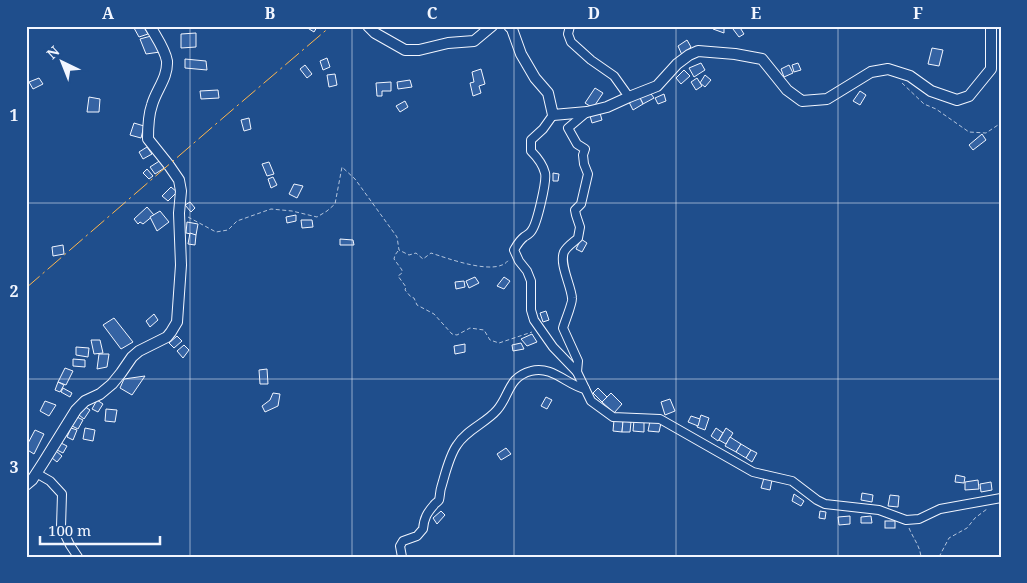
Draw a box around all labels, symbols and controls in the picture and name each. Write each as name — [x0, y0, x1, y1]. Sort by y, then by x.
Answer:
text: A — [102, 2, 115, 24]
text: B — [265, 2, 276, 24]
text: C — [427, 2, 438, 24]
text: D — [588, 2, 600, 24]
text: E — [751, 2, 761, 24]
text: F — [913, 2, 923, 24]
north arrow — [38, 38, 88, 88]
text: N — [42, 41, 63, 63]
text: 1 — [9, 104, 19, 126]
text: 2 — [9, 280, 19, 302]
text: 3 — [9, 456, 19, 478]
scale bar — [40, 513, 160, 545]
text: 100 m — [48, 520, 91, 540]

